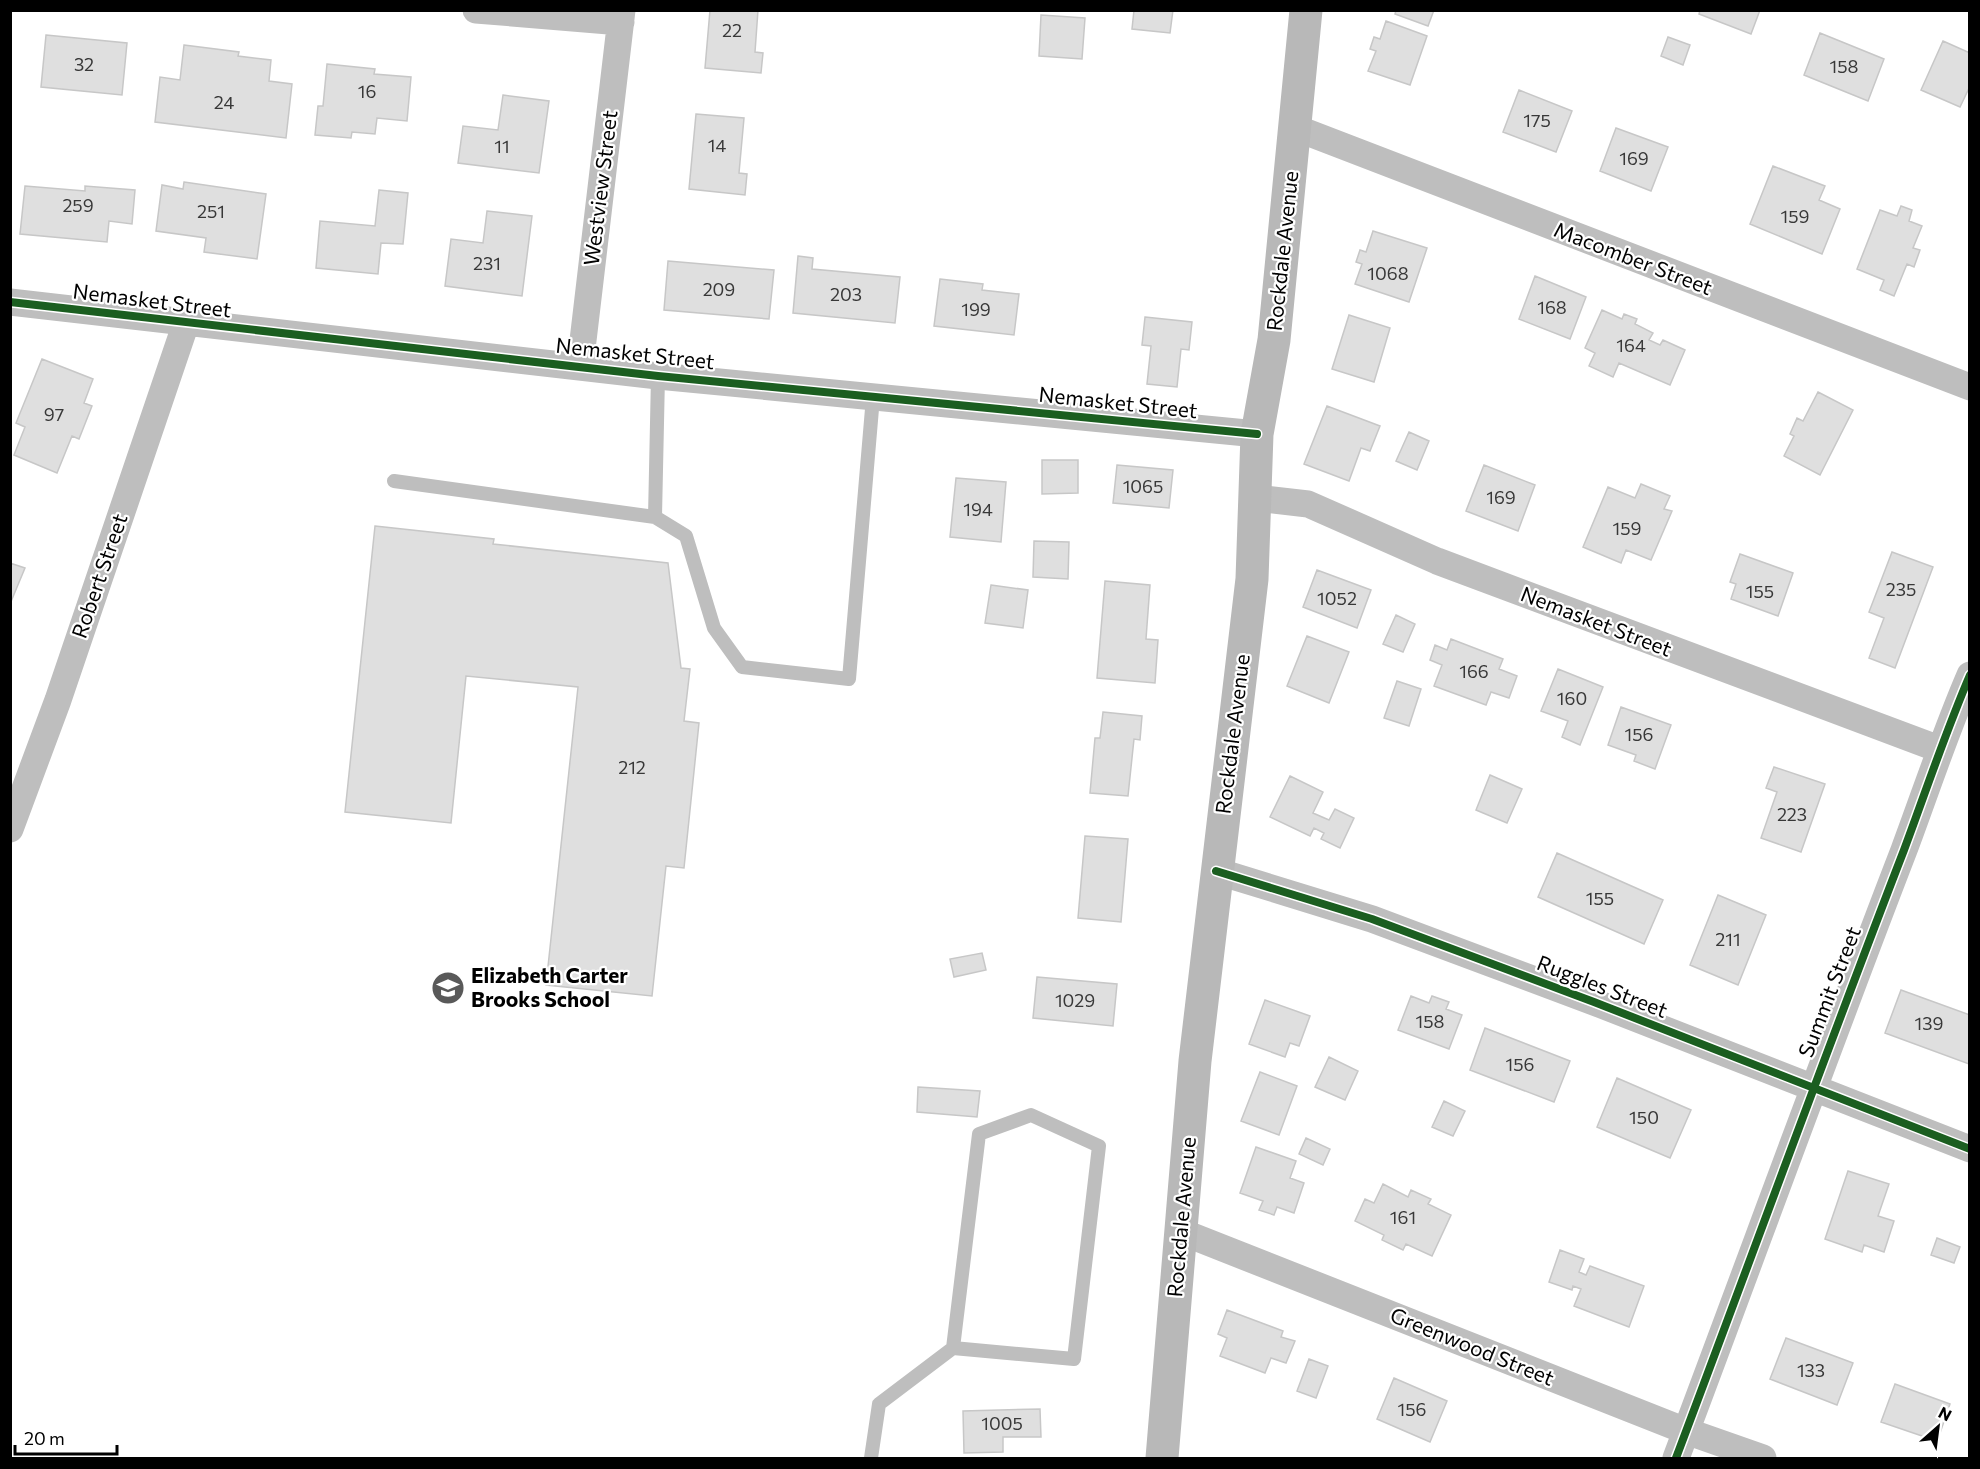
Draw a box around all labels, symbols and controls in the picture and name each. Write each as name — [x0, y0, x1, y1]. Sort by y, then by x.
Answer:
house number: 22 — [722, 19, 742, 41]
house number: 32 — [74, 53, 94, 75]
house number: 158 — [1830, 55, 1859, 77]
house number: 16 — [358, 80, 376, 102]
house number: 24 — [214, 91, 234, 113]
street label: Westview Street — [578, 109, 621, 267]
house number: 175 — [1523, 109, 1551, 131]
house number: 14 — [708, 134, 726, 156]
house number: 11 — [494, 135, 510, 157]
house number: 169 — [1619, 147, 1649, 169]
street label: Rockdale Avenue — [1261, 170, 1302, 332]
house number: 259 — [62, 194, 94, 216]
house number: 251 — [197, 200, 225, 222]
house number: 159 — [1781, 205, 1809, 227]
street label: Macomber Street — [1551, 216, 1716, 299]
house number: 231 — [473, 252, 501, 274]
house number: 1068 — [1367, 262, 1409, 284]
street label: Nemasket Street — [71, 277, 233, 322]
house number: 209 — [703, 278, 735, 300]
house number: 203 — [830, 283, 862, 305]
house number: 168 — [1537, 296, 1567, 318]
house number: 199 — [961, 298, 991, 320]
street label: Nemasket Street — [554, 332, 716, 373]
house number: 164 — [1616, 334, 1646, 356]
street label: Nemasket Street — [1037, 381, 1199, 422]
house number: 97 — [44, 403, 64, 425]
house number: 1065 — [1123, 475, 1163, 497]
house number: 169 — [1486, 486, 1516, 508]
house number: 194 — [963, 498, 993, 520]
street label: Robert Street — [66, 510, 132, 641]
house number: 159 — [1613, 517, 1641, 539]
house number: 235 — [1886, 578, 1916, 600]
street label: Nemasket Street — [1518, 580, 1676, 661]
house number: 155 — [1746, 580, 1774, 602]
house number: 1052 — [1317, 587, 1357, 609]
street label: Rockdale Avenue — [1209, 652, 1254, 815]
house number: 166 — [1459, 660, 1489, 682]
house number: 160 — [1557, 687, 1587, 709]
house number: 156 — [1625, 723, 1653, 745]
house number: 212 — [618, 756, 646, 778]
house number: 223 — [1777, 803, 1807, 825]
house number: 155 — [1586, 887, 1614, 909]
street label: Summit Street — [1792, 923, 1865, 1060]
house number: 211 — [1715, 928, 1741, 950]
street label: Ruggles Street — [1534, 949, 1671, 1022]
place label: Elizabeth Carter Brooks School — [471, 962, 628, 1011]
school or university icon: Elizabeth Carter Brooks School — [430, 970, 466, 1006]
house number: 1029 — [1055, 989, 1095, 1011]
house number: 158 — [1416, 1010, 1445, 1032]
house number: 139 — [1915, 1012, 1943, 1034]
house number: 156 — [1506, 1053, 1534, 1075]
house number: 150 — [1629, 1106, 1659, 1128]
street label: Rockdale Avenue — [1161, 1136, 1200, 1298]
house number: 161 — [1390, 1206, 1416, 1228]
street label: Greenwood Street — [1387, 1301, 1558, 1390]
house number: 133 — [1797, 1359, 1825, 1381]
north arrow — [1908, 1397, 1968, 1457]
house number: 156 — [1398, 1398, 1426, 1420]
text: N — [1936, 1402, 1955, 1425]
house number: 1005 — [981, 1412, 1023, 1434]
scale bar — [15, 1418, 117, 1456]
text: 20 m — [24, 1427, 65, 1449]

